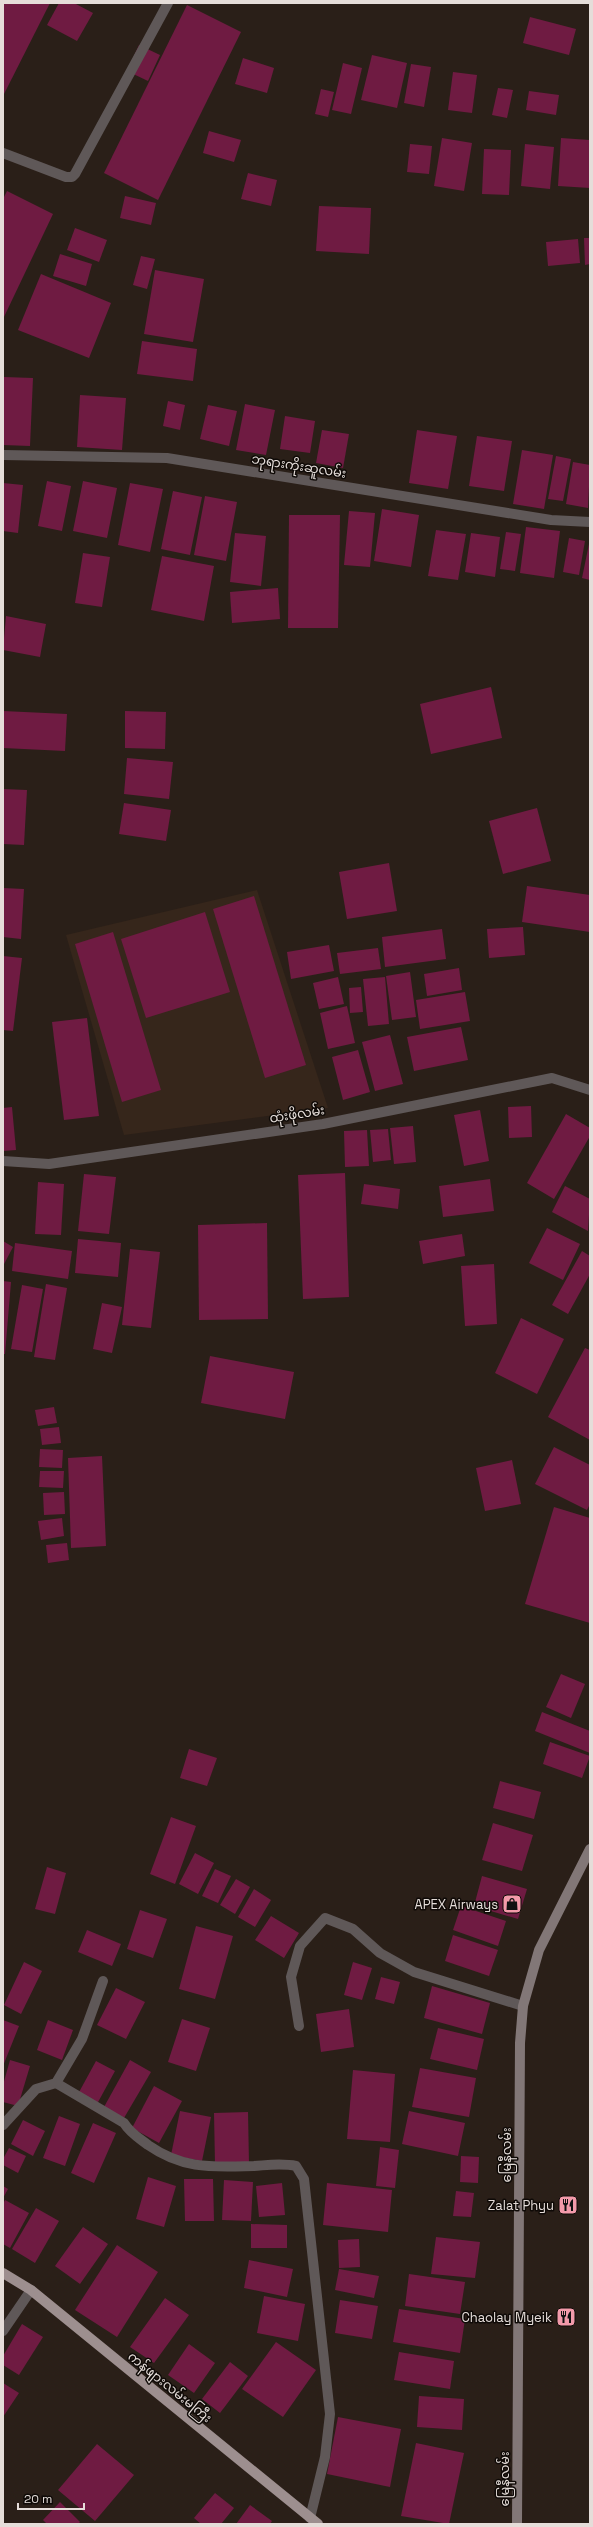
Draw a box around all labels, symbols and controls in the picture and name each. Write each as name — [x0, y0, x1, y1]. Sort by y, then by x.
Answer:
street label: ဘုရားကိုးဆူလမ်း — [250, 450, 348, 484]
street label: ထုံးဖိုလမ်း — [268, 1101, 326, 1129]
shop icon: APEX Airways — [501, 1893, 523, 1915]
place label: APEX Airways — [415, 1896, 498, 1913]
street label: မြေနီလမ်း — [498, 2127, 517, 2183]
restaurant icon: Zalat Phyu — [557, 2194, 579, 2216]
place label: Zalat Phyu — [488, 2197, 554, 2214]
restaurant icon: Chaolay Myeik — [555, 2306, 577, 2328]
place label: Chaolay Myeik — [461, 2309, 552, 2326]
street label: ကန်ဖျားလမ်းမကြီး — [123, 2348, 216, 2428]
street label: မြေနီလမ်း — [496, 2451, 515, 2507]
scale bar — [18, 2485, 84, 2511]
text: 20 m — [24, 2491, 52, 2507]

